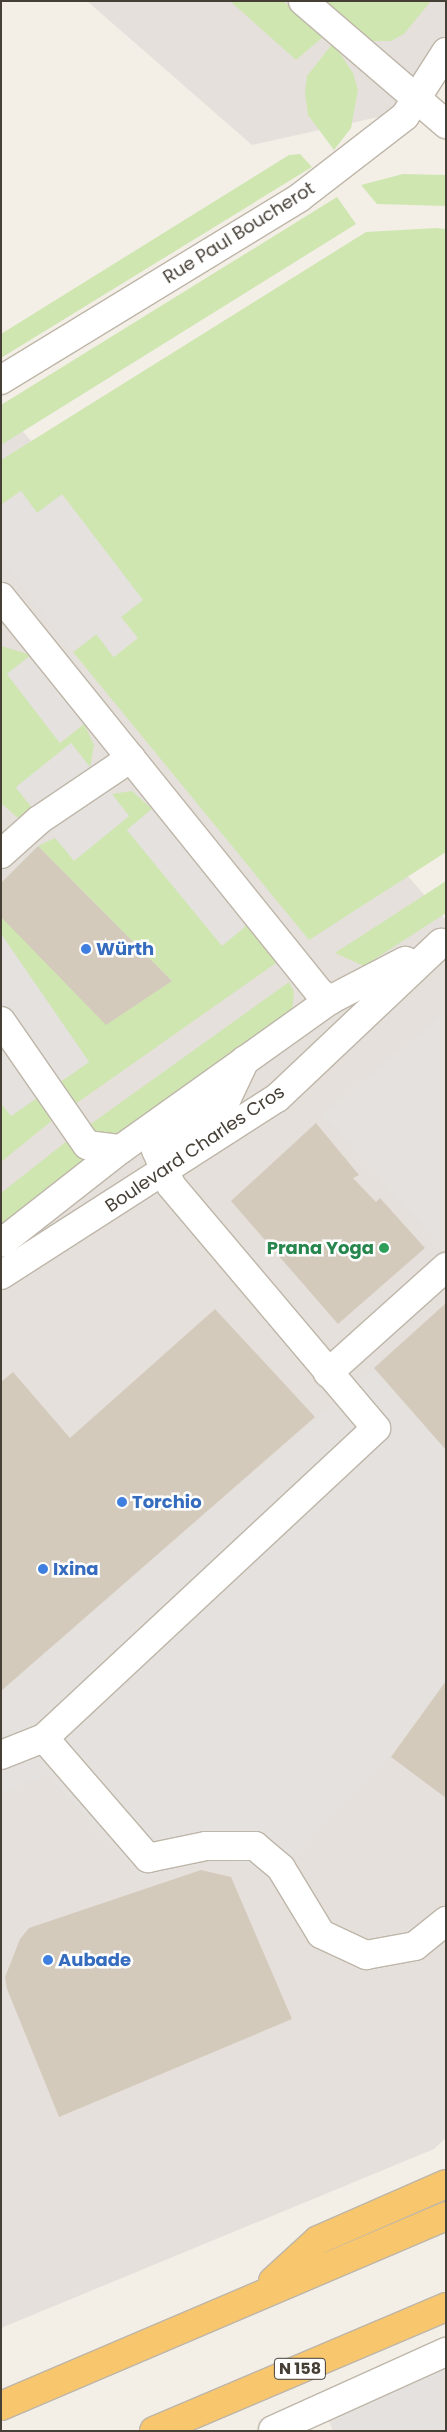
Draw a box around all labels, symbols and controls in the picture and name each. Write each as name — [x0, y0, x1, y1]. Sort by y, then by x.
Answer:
street label: Rue Paul Boucherot — [159, 178, 319, 288]
place label: Würth — [96, 938, 154, 960]
marker: Würth — [80, 943, 92, 955]
street label: Boulevard Charles Cros — [101, 1081, 289, 1217]
place label: Prana Yoga — [267, 1237, 374, 1259]
marker: Prana Yoga — [378, 1242, 390, 1254]
place label: Torchio — [132, 1491, 202, 1513]
marker: Torchio — [116, 1496, 128, 1508]
place label: Ixina — [53, 1558, 99, 1580]
marker: Ixina — [37, 1563, 49, 1575]
place label: Aubade — [58, 1949, 131, 1971]
marker: Aubade — [42, 1954, 54, 1966]
road number: N 158 — [274, 2356, 326, 2382]

